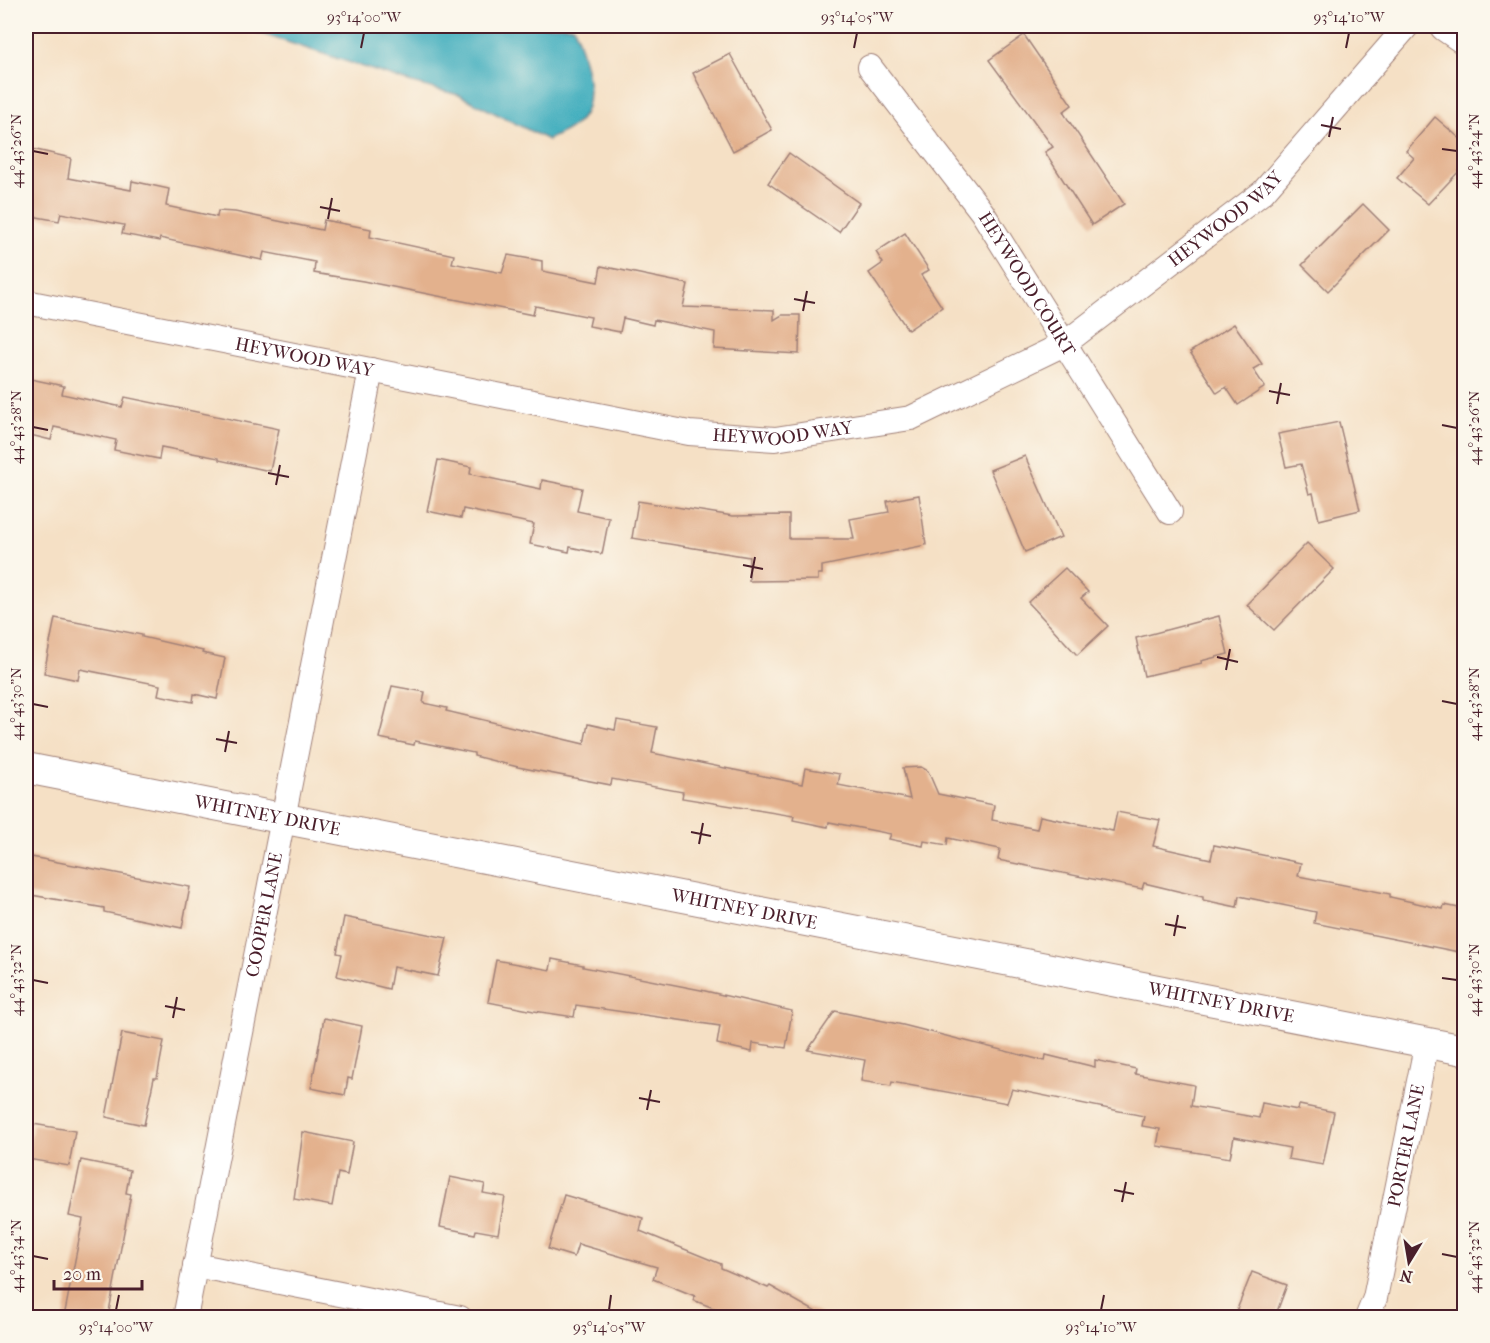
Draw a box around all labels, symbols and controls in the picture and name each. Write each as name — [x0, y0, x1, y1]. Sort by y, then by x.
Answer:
text: 93°14'00"W — [327, 8, 402, 26]
text: 93°14'05"W — [821, 8, 894, 26]
text: 93°14'10"W — [1313, 8, 1386, 26]
text: 44°43'26"N — [7, 113, 25, 188]
text: 44°43'24"N — [1465, 113, 1483, 189]
street label: HEYWOOD WAY — [1164, 166, 1288, 271]
street label: HEYWOOD COURT — [974, 208, 1080, 361]
street label: HEYWOOD WAY — [233, 334, 376, 382]
text: 44°43'28"N — [7, 389, 25, 464]
text: 44°43'26"N — [1465, 390, 1483, 465]
street label: HEYWOOD WAY — [712, 417, 855, 450]
text: 44°43'28"N — [1465, 666, 1483, 741]
text: 44°43'30"N — [7, 667, 25, 741]
street label: WHITNEY DRIVE — [192, 791, 342, 840]
street label: COOPER LANE — [242, 851, 287, 979]
street label: WHITNEY DRIVE — [668, 885, 819, 934]
text: 44°43'32"N — [7, 943, 25, 1016]
text: 44°43'30"N — [1465, 943, 1483, 1017]
street label: WHITNEY DRIVE — [1145, 978, 1296, 1027]
street label: PORTER LANE — [1384, 1082, 1429, 1209]
text: 44°43'34"N — [7, 1219, 25, 1293]
text: 44°43'32"N — [1465, 1220, 1483, 1293]
north arrow — [1379, 1232, 1439, 1292]
scale bar — [54, 1253, 142, 1291]
text: 20 m — [63, 1264, 101, 1285]
text: N — [1398, 1266, 1414, 1287]
text: 93°14'00"W — [79, 1318, 154, 1336]
text: 93°14'05"W — [573, 1318, 646, 1336]
text: 93°14'10"W — [1065, 1318, 1138, 1336]

